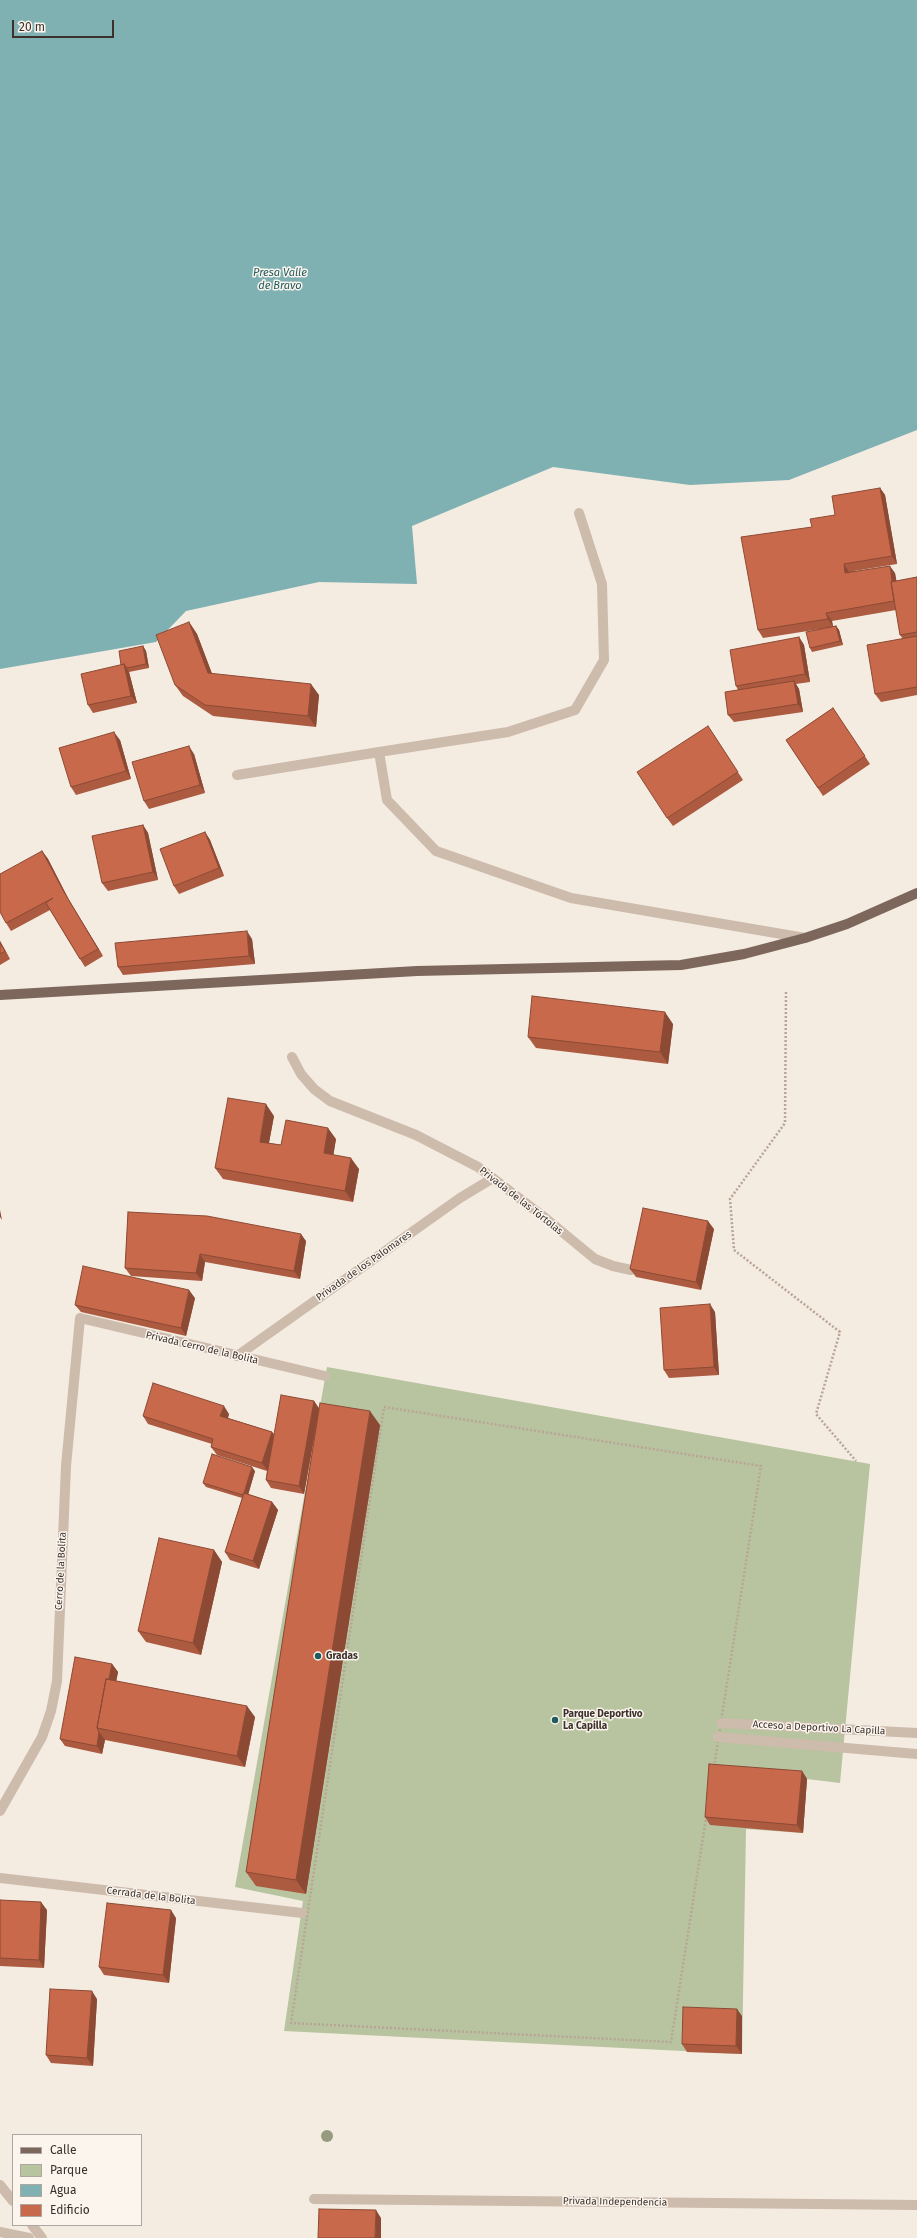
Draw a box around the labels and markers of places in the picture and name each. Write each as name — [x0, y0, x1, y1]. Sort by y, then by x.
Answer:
place label: Gradas — [326, 1650, 358, 1662]
marker: Gradas — [313, 1651, 323, 1661]
place label: Parque Deportivo La Capilla — [563, 1708, 643, 1732]
marker: Parque Deportivo La Capilla — [550, 1715, 560, 1725]

